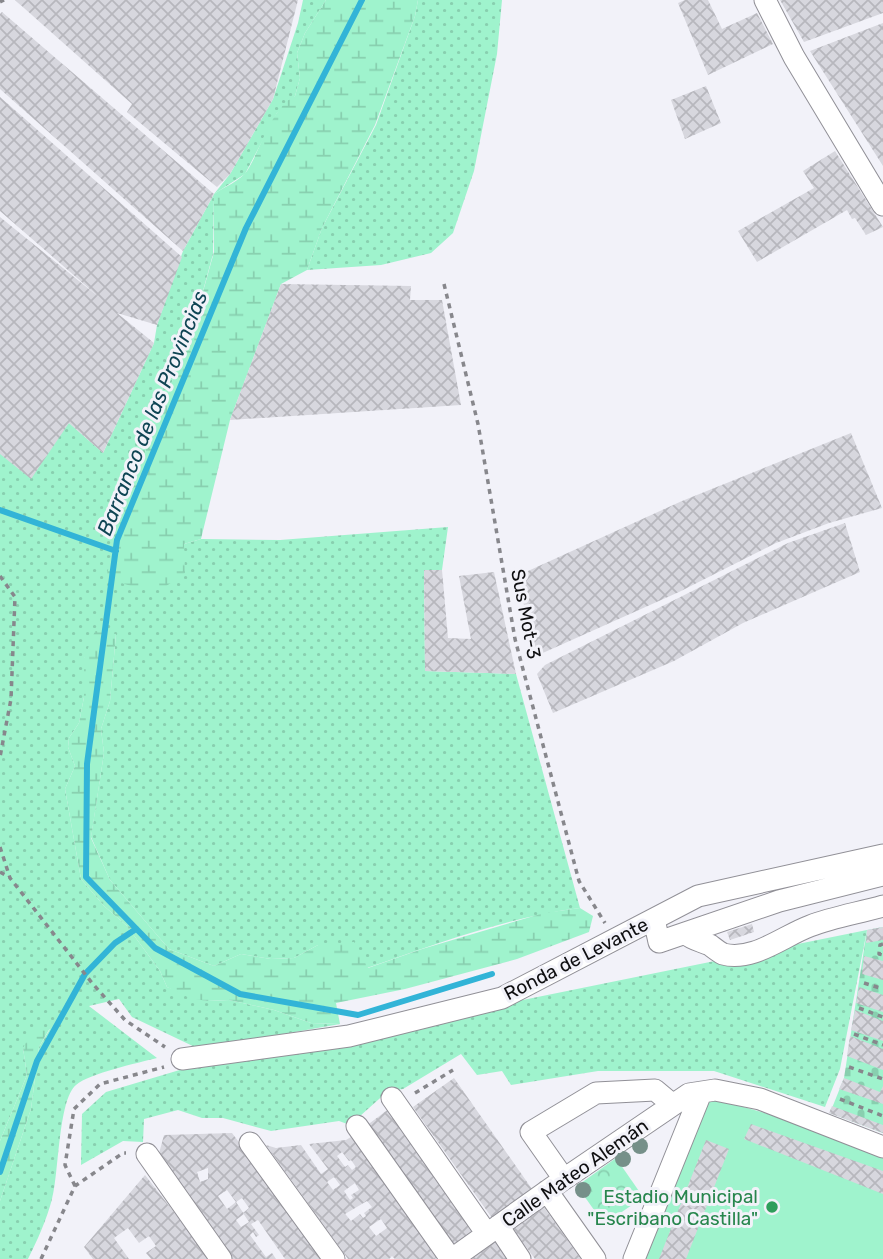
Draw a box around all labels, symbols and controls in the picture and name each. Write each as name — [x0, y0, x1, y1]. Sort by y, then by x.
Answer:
water label: Barranco de las Provincias — [91, 287, 213, 539]
street label: Sus Mot-3 — [506, 567, 546, 661]
street label: Ronda de Levante — [500, 913, 652, 1005]
street label: Calle Mateo Alemán — [497, 1114, 653, 1232]
place label: Estadio Municipal "Escribano Castilla" — [587, 1185, 758, 1230]
marker: Estadio Municipal "Escribano Castilla" — [764, 1199, 780, 1215]

